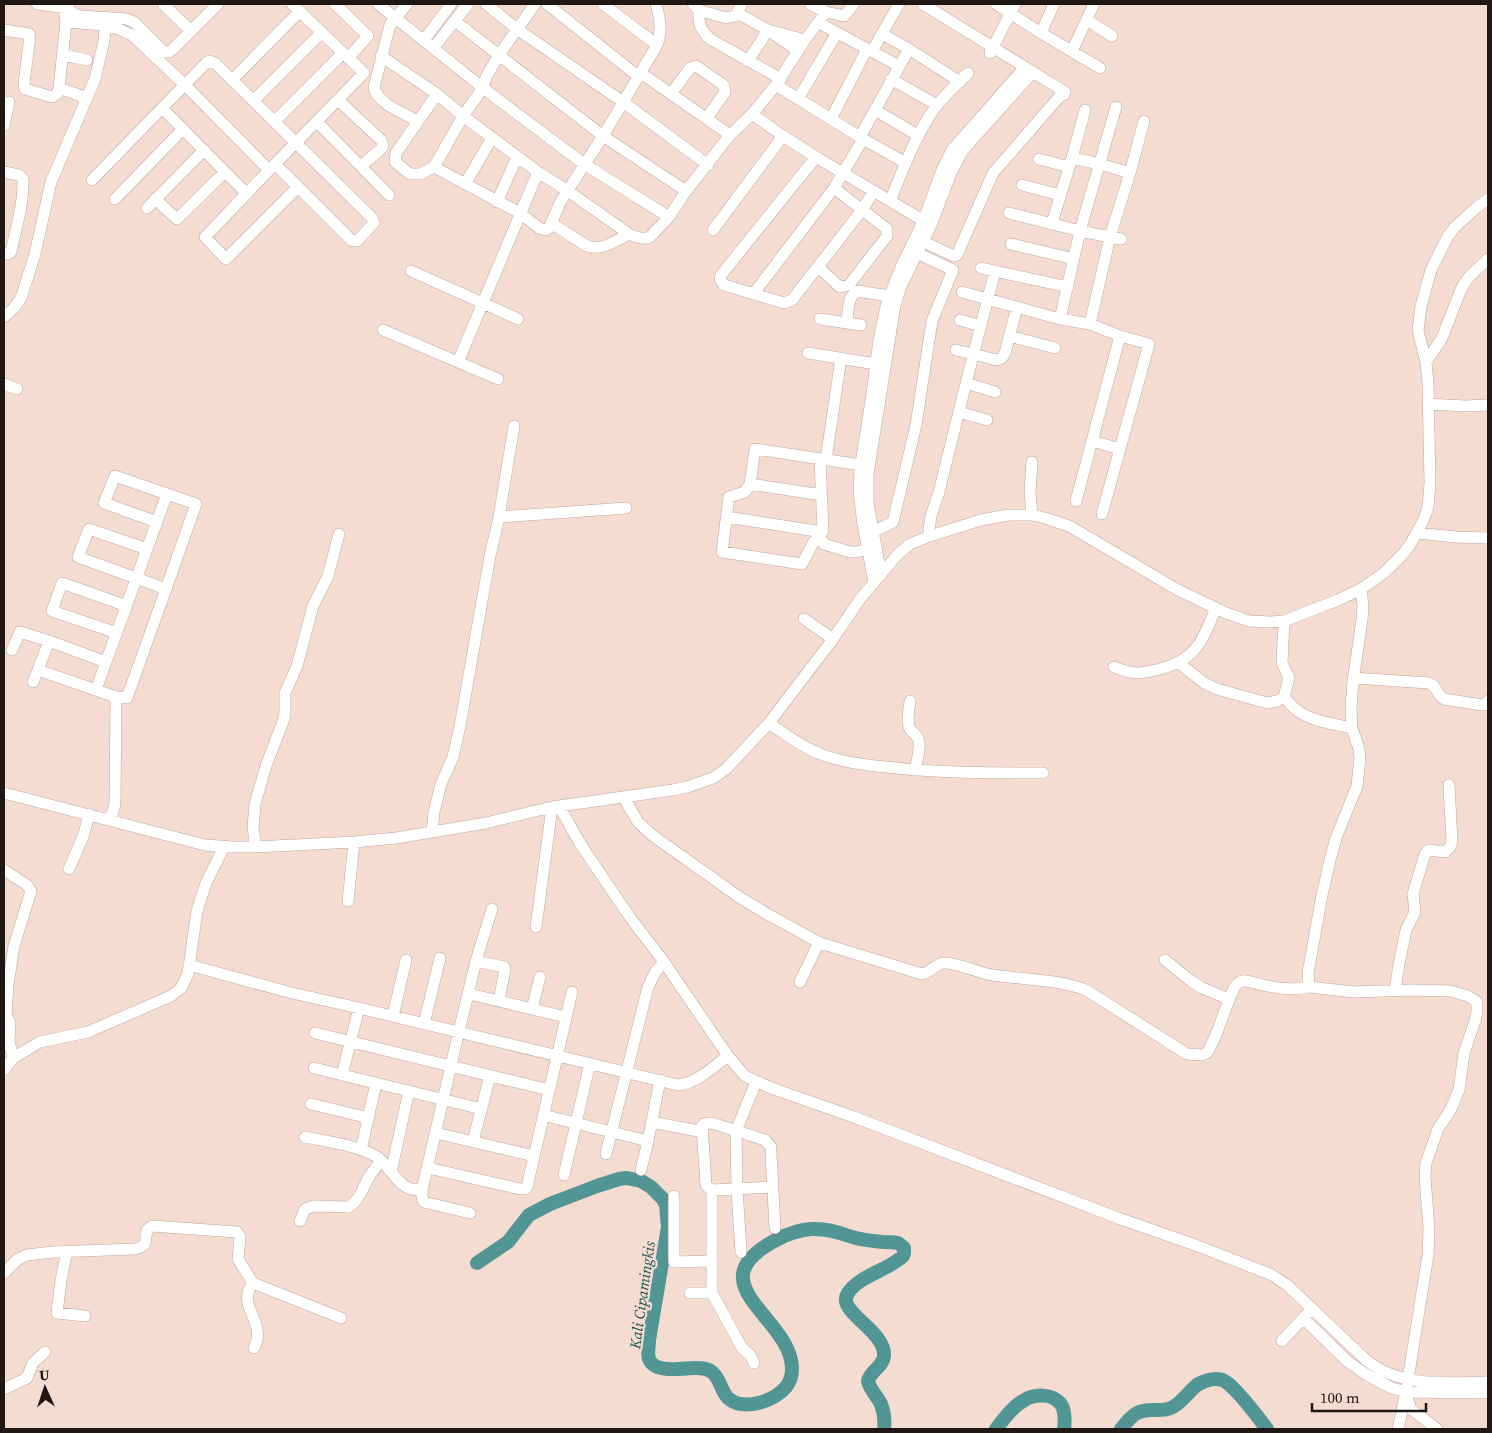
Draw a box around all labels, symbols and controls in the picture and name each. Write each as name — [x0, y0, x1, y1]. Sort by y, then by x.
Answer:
water label: Kali Cipamingkis — [624, 1239, 660, 1351]
north arrow — [20, 1363, 70, 1413]
text: U — [39, 1365, 50, 1385]
scale bar — [1312, 1380, 1426, 1412]
text: 100 m — [1320, 1387, 1360, 1408]

